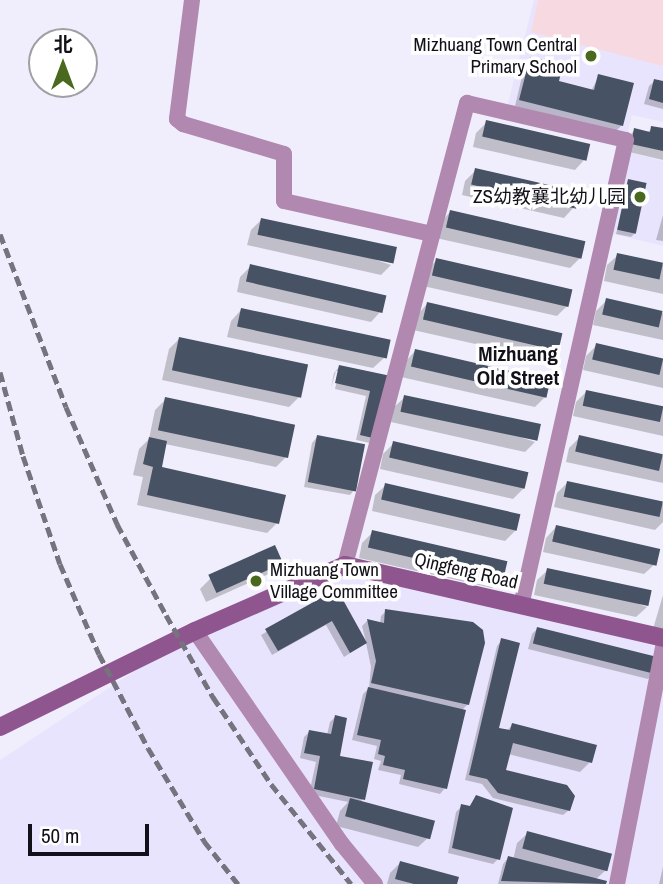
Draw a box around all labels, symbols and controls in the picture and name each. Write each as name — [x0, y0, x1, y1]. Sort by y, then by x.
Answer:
north arrow — [28, 28, 98, 98]
text: 北 — [53, 31, 73, 57]
place label: Mizhuang Town Central Primary School — [413, 34, 577, 78]
marker: Mizhuang Town Central Primary School — [583, 48, 599, 64]
place label: ZS幼教襄北幼儿园 — [473, 186, 626, 208]
marker: ZS幼教襄北幼儿园 — [632, 189, 648, 205]
district label: Mizhuang Old Street — [477, 341, 559, 391]
street label: Qingfeng Road — [412, 548, 520, 594]
place label: Mizhuang Town Village Committee — [270, 559, 398, 603]
marker: Mizhuang Town Village Committee — [248, 573, 264, 589]
scale bar — [32, 810, 152, 854]
text: 50 m — [41, 821, 79, 850]

